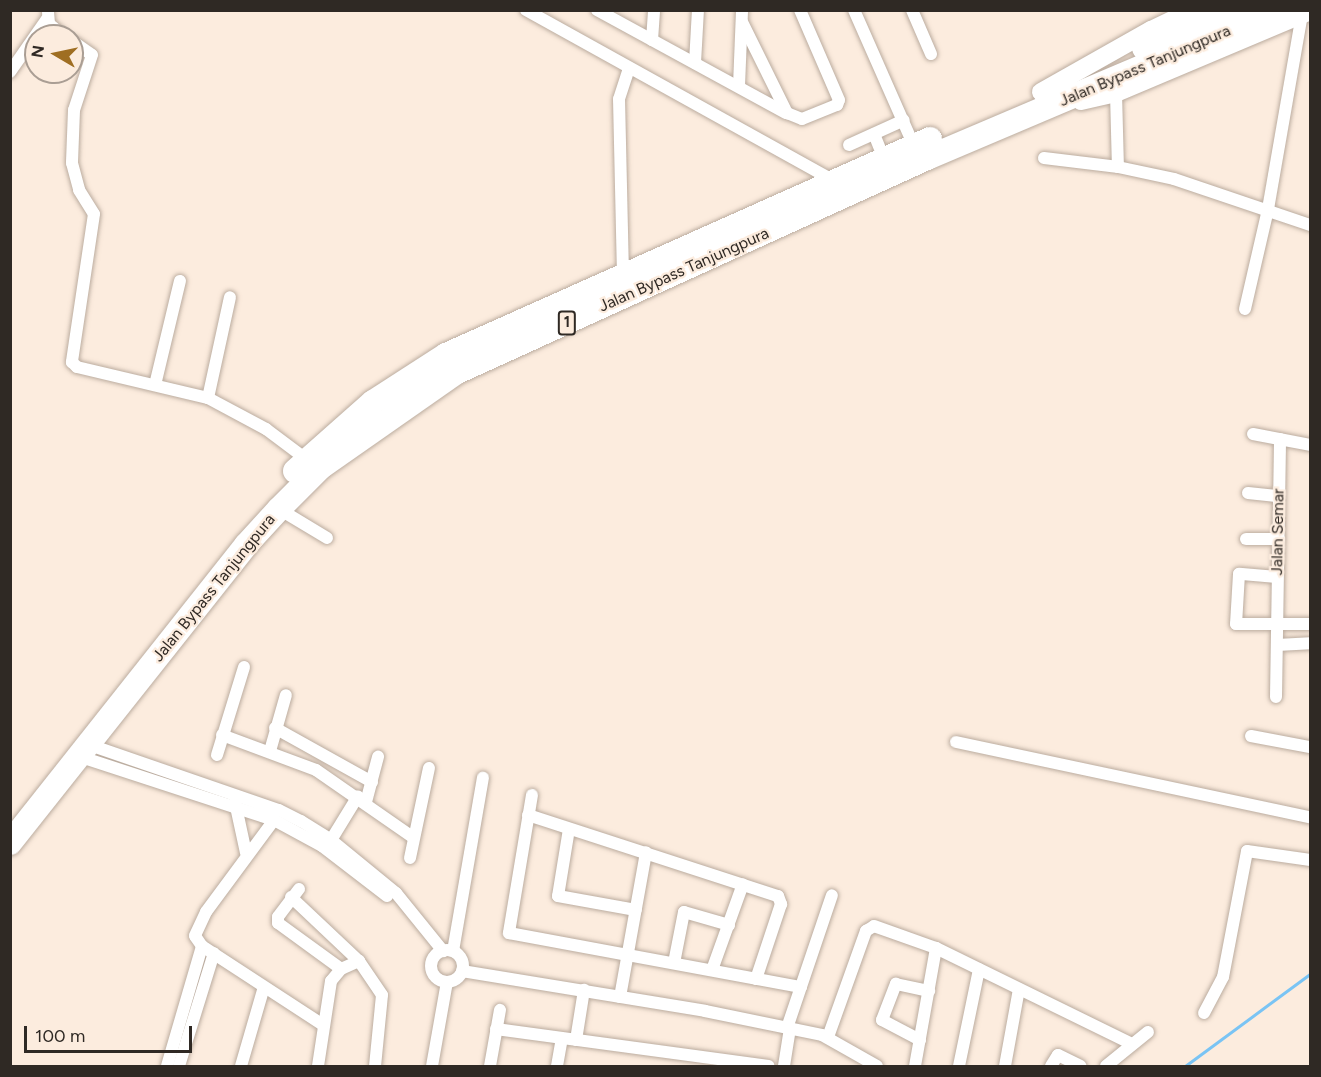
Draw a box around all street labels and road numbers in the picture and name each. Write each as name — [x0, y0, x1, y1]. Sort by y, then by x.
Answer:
street label: Jalan Bypass Tanjungpura — [1057, 21, 1233, 111]
street label: Jalan Bypass Tanjungpura — [596, 224, 772, 316]
road number: 1 — [556, 311, 578, 335]
street label: Jalan Semar — [1268, 488, 1288, 576]
street label: Jalan Bypass Tanjungpura — [149, 510, 279, 666]

